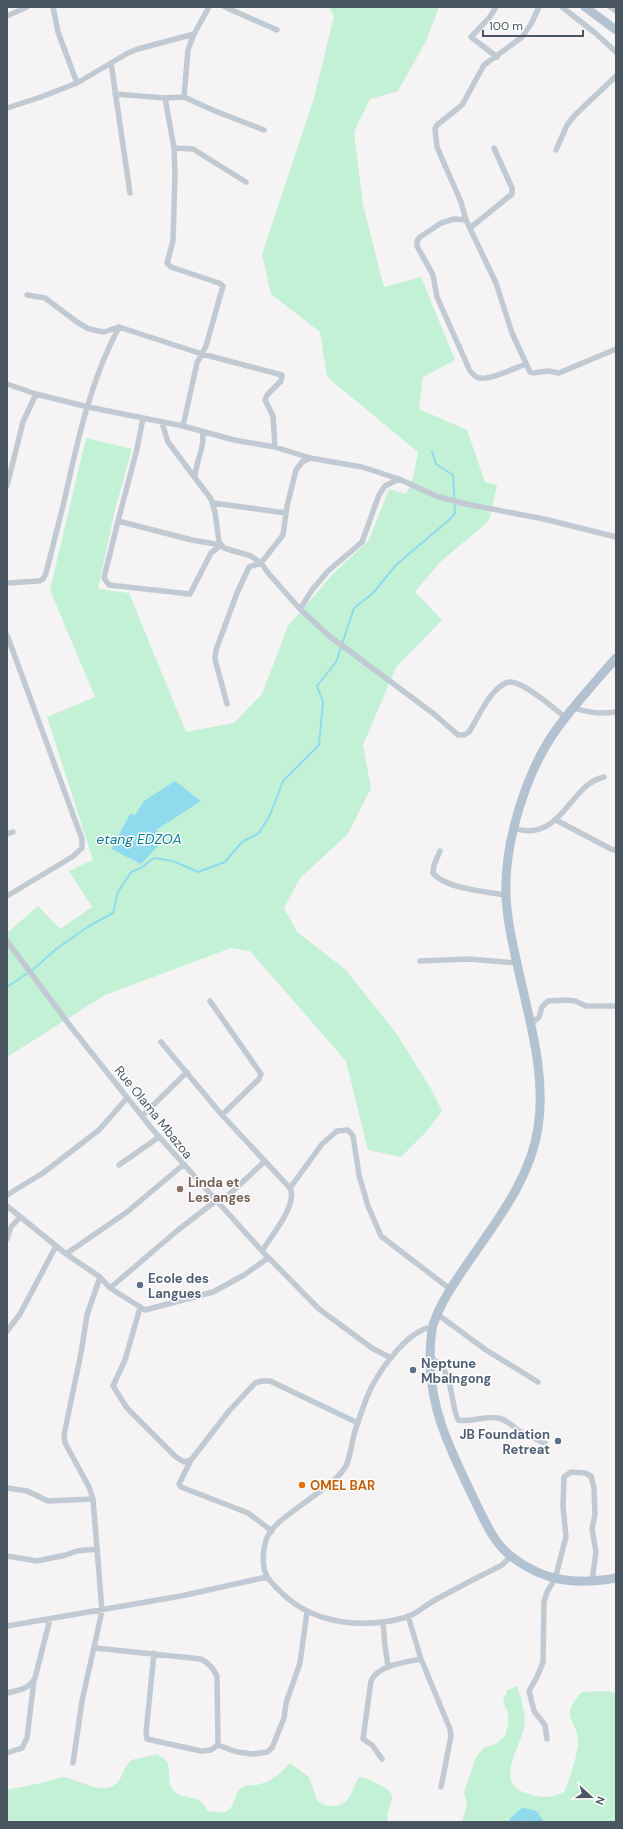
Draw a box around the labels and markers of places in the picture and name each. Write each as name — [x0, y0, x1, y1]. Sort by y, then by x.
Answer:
place label: Linda et Les anges — [188, 1174, 251, 1206]
marker: Linda et Les anges — [175, 1184, 185, 1194]
place label: Ecole des Langues — [148, 1270, 209, 1302]
marker: Ecole des Langues — [135, 1280, 145, 1290]
place label: Neptune Mbalngong — [421, 1355, 492, 1387]
marker: Neptune Mbalngong — [408, 1365, 418, 1375]
place label: JB Foundation Retreat — [460, 1426, 550, 1458]
marker: JB Foundation Retreat — [553, 1436, 563, 1446]
place label: OMEL BAR — [310, 1477, 375, 1494]
marker: OMEL BAR — [297, 1480, 307, 1490]

